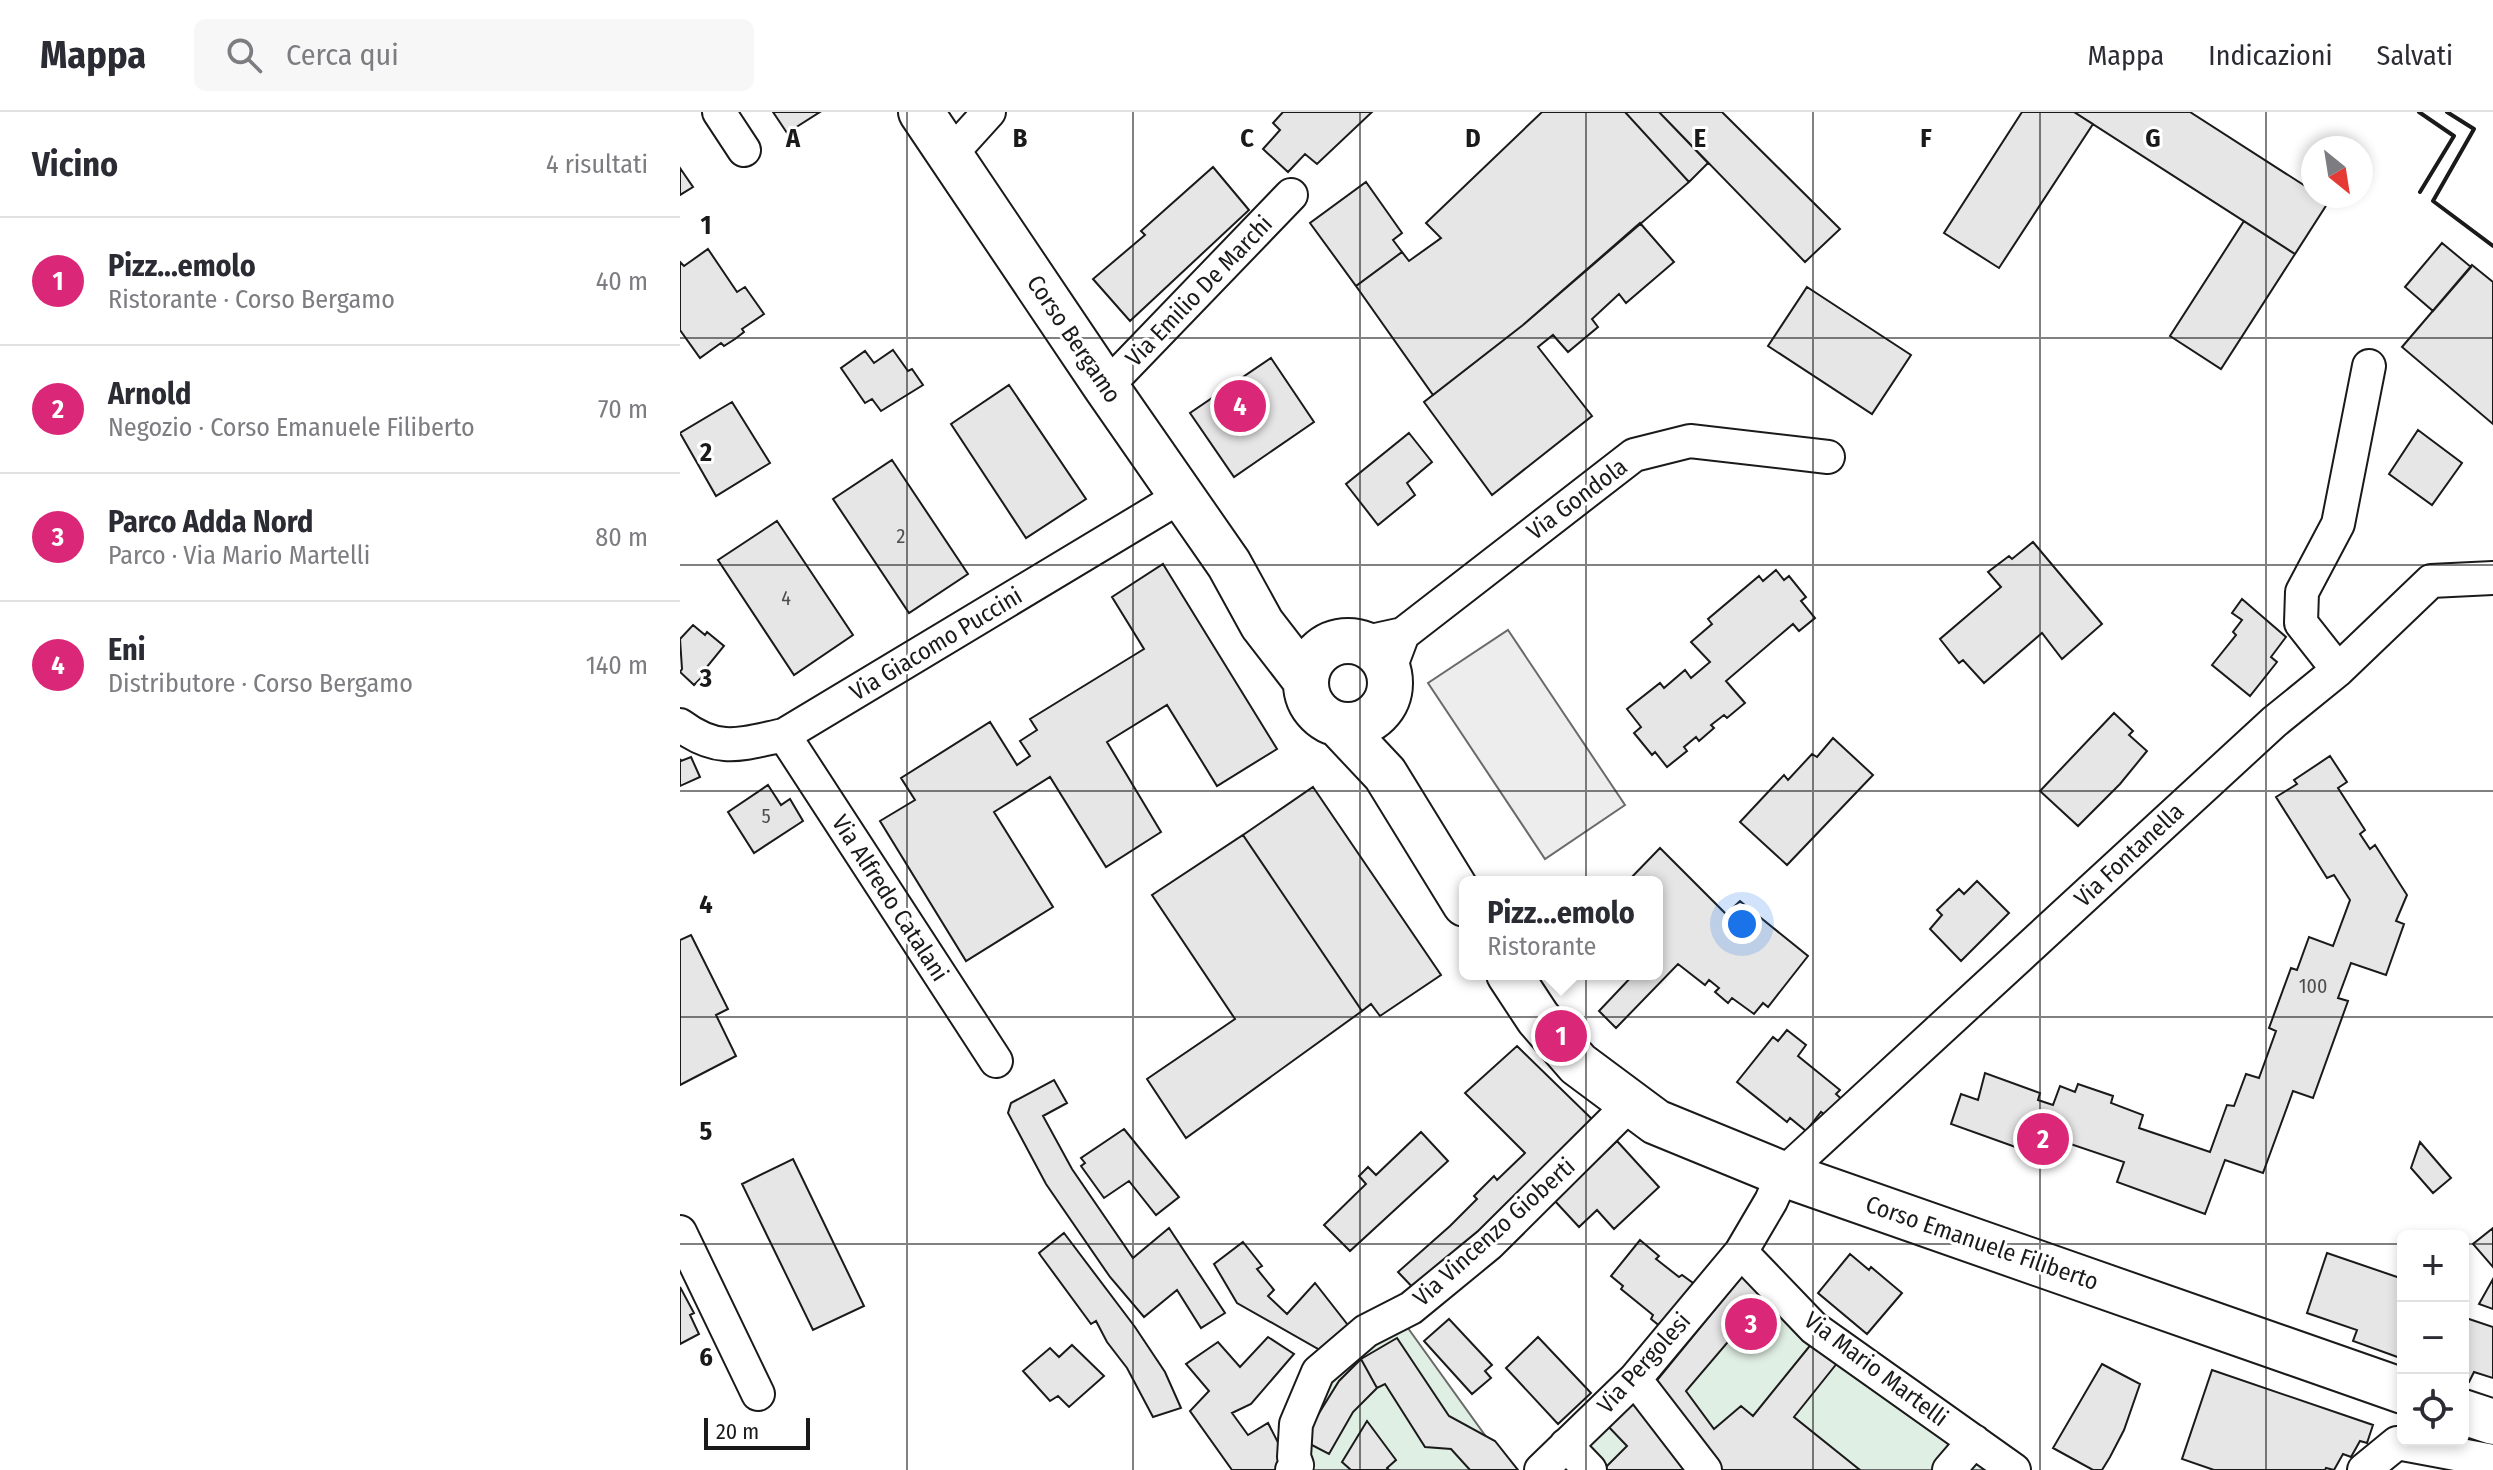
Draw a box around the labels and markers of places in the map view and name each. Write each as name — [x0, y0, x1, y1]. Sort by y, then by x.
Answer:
pin: 4 — [1214, 376, 1266, 436]
pin: 1 — [1535, 1006, 1587, 1066]
pin: 2 — [2017, 1109, 2069, 1169]
pin: 3 — [1725, 1294, 1777, 1354]

